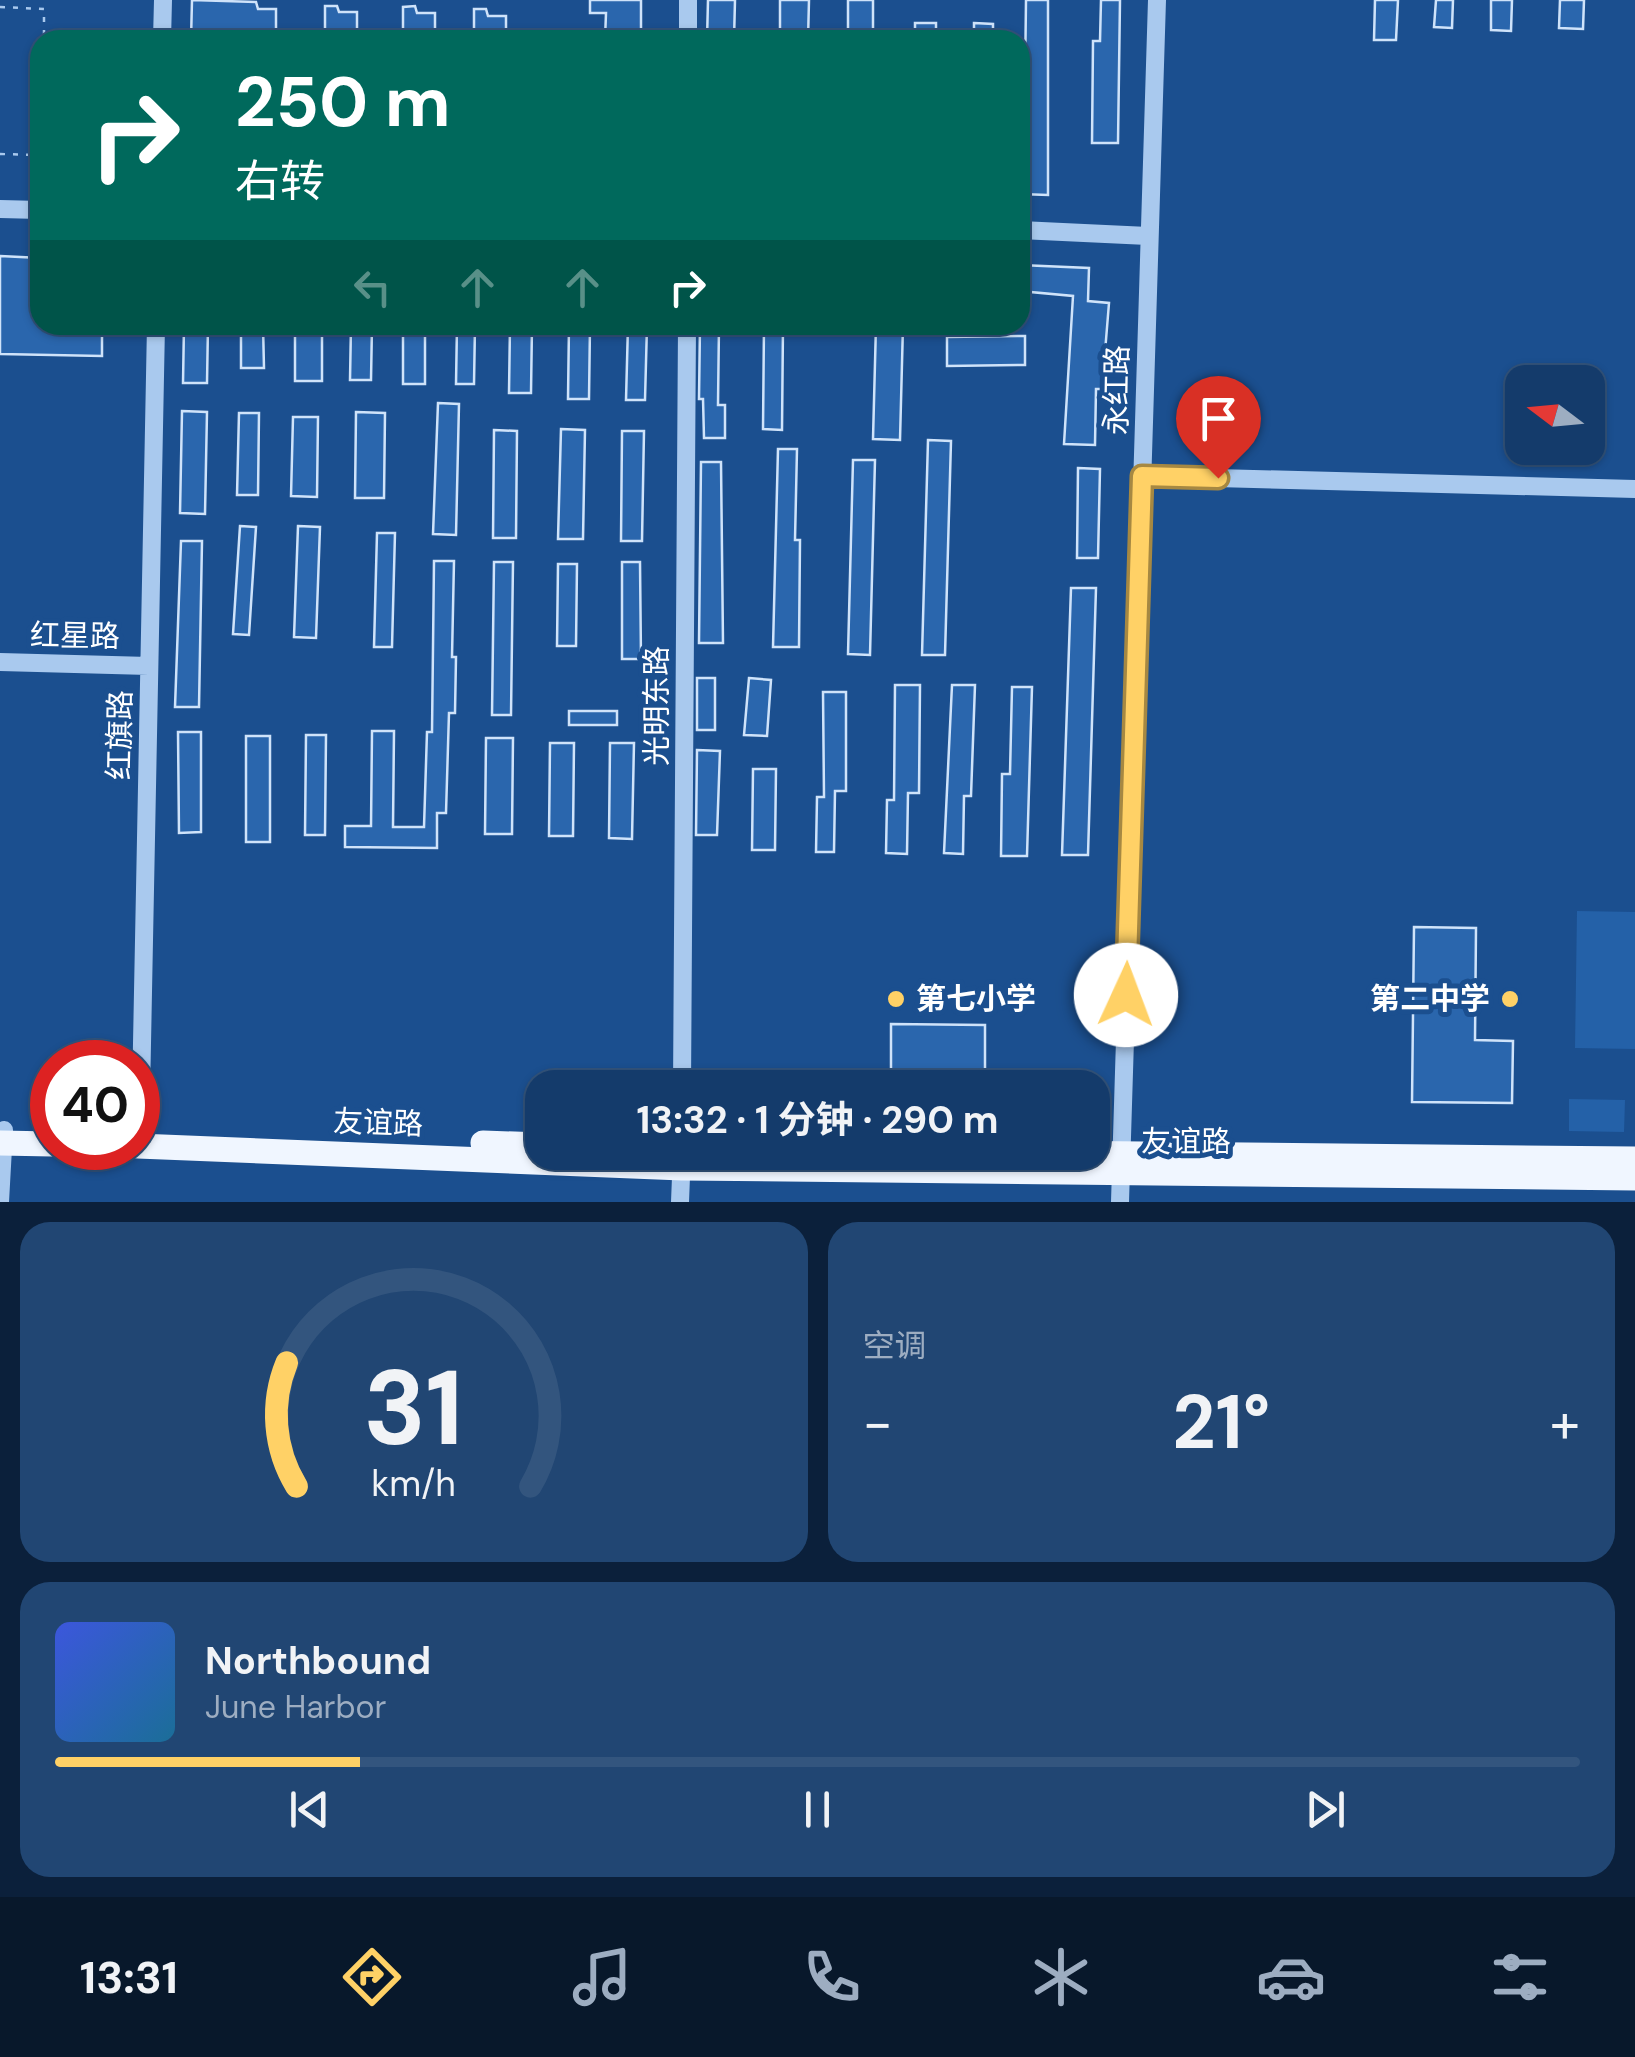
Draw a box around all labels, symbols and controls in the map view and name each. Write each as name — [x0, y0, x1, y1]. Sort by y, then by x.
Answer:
text: 250 m — [235, 57, 451, 148]
icon: right — [70, 70, 200, 200]
text: 右转 — [235, 152, 325, 211]
icon: left — [345, 260, 400, 315]
icon: ahead — [450, 260, 505, 315]
icon: ahead — [555, 260, 610, 315]
icon: right — [660, 260, 715, 315]
street label: 永红路 — [1096, 345, 1137, 435]
north arrow — [1505, 365, 1605, 465]
map controls — [1505, 365, 1605, 465]
pin — [1176, 376, 1261, 479]
icon: arrive — [1191, 391, 1246, 446]
street label: 红星路 — [30, 615, 120, 656]
street label: 光明东路 — [637, 646, 676, 766]
street label: 红旗路 — [99, 690, 140, 780]
position arrow — [1074, 943, 1178, 1047]
place label: 第七小学 — [916, 979, 1036, 1018]
place label: 第二中学 — [1370, 979, 1490, 1018]
marker: 第七小学 — [885, 988, 907, 1010]
marker: 第二中学 — [1499, 988, 1521, 1010]
speed limit sign: 40 — [30, 1040, 160, 1170]
text: 13:32 · 1 分钟 · 290 m — [636, 1095, 999, 1145]
street label: 友谊路 — [332, 1101, 424, 1144]
street label: 友谊路 — [1141, 1122, 1231, 1161]
text: 空调 — [863, 1325, 927, 1367]
text: 31 — [364, 1341, 464, 1476]
text: 21° — [1172, 1374, 1270, 1471]
text: − — [863, 1387, 893, 1459]
text: + — [1550, 1387, 1580, 1459]
text: km/h — [372, 1461, 456, 1507]
text: Northbound — [205, 1636, 431, 1686]
text: June Harbor — [205, 1686, 386, 1728]
icon: previous — [282, 1782, 337, 1837]
icon: pause — [790, 1782, 845, 1837]
icon: next — [1298, 1782, 1353, 1837]
icon: directions — [337, 1942, 407, 2012]
icon: music — [567, 1942, 637, 2012]
icon: phone — [797, 1942, 867, 2012]
icon: climate — [1026, 1942, 1096, 2012]
icon: car — [1256, 1942, 1326, 2012]
icon: filters — [1485, 1942, 1555, 2012]
text: 13:31 — [80, 1948, 178, 2007]

